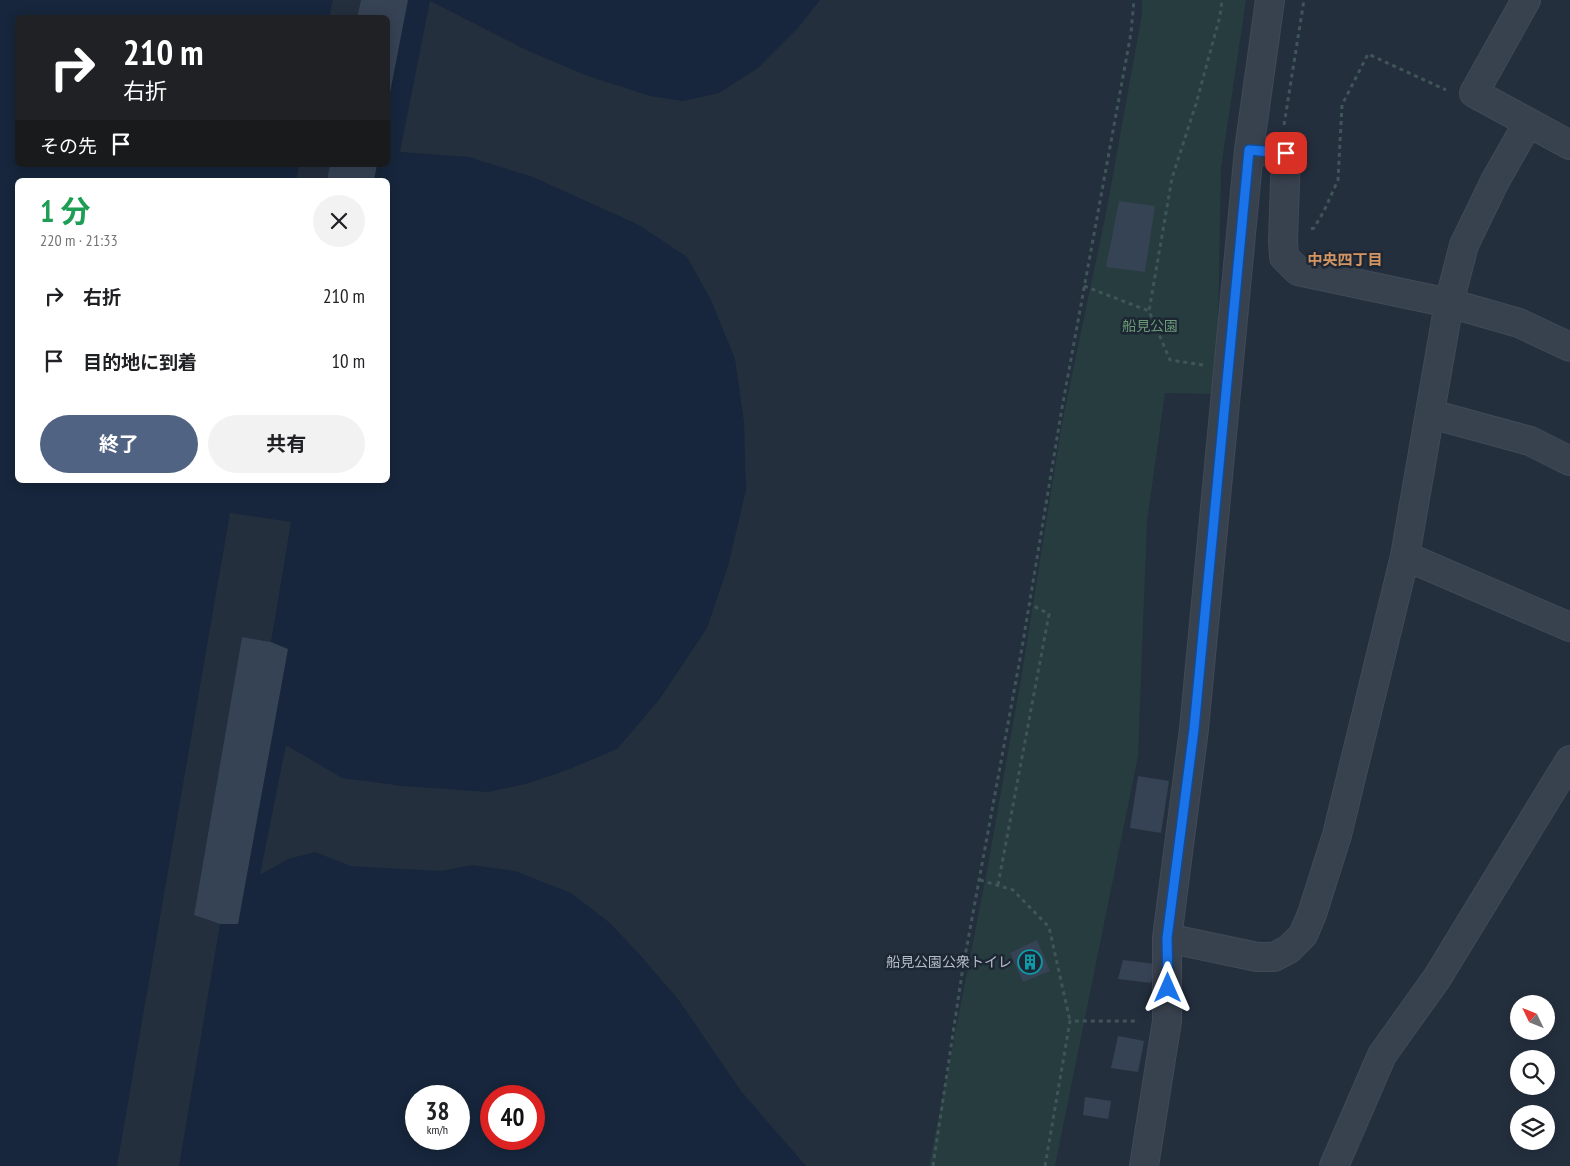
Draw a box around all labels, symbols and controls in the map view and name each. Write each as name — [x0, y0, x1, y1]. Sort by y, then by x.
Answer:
text: 210 m — [123, 29, 204, 75]
icon: right — [40, 35, 105, 100]
text: 右折 — [123, 77, 167, 105]
icon: arrive — [107, 130, 135, 158]
pin — [1265, 132, 1307, 174]
text: その先 — [40, 134, 97, 158]
icon: arrive — [1272, 139, 1300, 167]
text: 1 分 — [40, 191, 91, 230]
button: close — [313, 195, 365, 247]
text: 220 m · 21:33 — [40, 230, 118, 250]
district label: 中央四丁目 — [1307, 250, 1383, 269]
icon: right — [40, 282, 68, 310]
text: 210 m — [323, 284, 365, 308]
text: 右折 — [83, 285, 121, 309]
park label: 船見公園 — [1122, 317, 1178, 335]
icon: arrive — [40, 347, 68, 375]
text: 10 m — [332, 349, 365, 373]
text: 目的地に到着 — [83, 350, 197, 374]
button: 終了 — [40, 415, 198, 473]
button: 共有 — [208, 415, 365, 473]
building icon: 船見公園公衆トイレ — [1017, 949, 1043, 975]
place label: 船見公園公衆トイレ — [886, 953, 1012, 971]
position arrow — [1141, 961, 1193, 1013]
north arrow — [1510, 995, 1555, 1040]
map controls — [1510, 995, 1555, 1150]
button: search — [1510, 1050, 1555, 1095]
speed limit sign: 40 — [480, 1085, 545, 1150]
text: 38 — [426, 1095, 449, 1127]
button: layers — [1510, 1105, 1555, 1150]
text: km/h — [427, 1122, 448, 1137]

